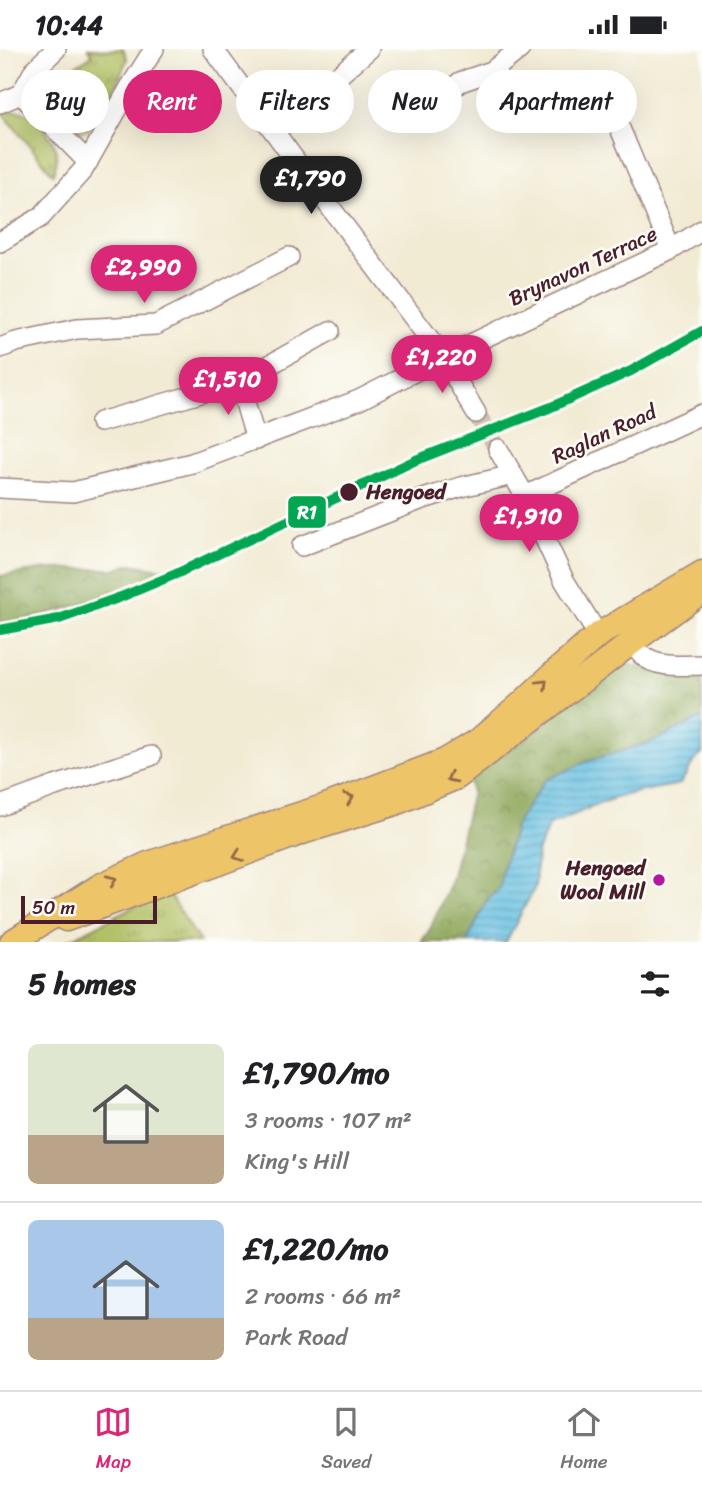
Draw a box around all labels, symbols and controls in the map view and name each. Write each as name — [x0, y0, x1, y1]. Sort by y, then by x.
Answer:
text: 10:44 — [35, 2, 103, 48]
chip: Buy — [21, 70, 109, 133]
chip: Rent — [123, 70, 222, 133]
chip: Filters — [236, 70, 354, 133]
chip: New — [368, 70, 462, 133]
chip: Apartment — [476, 70, 637, 133]
pin: £1,790 — [254, 157, 368, 216]
text: £1,790 — [276, 158, 346, 199]
street label: Brynavon Terrace — [502, 215, 664, 317]
pin: £2,990 — [87, 245, 201, 305]
text: £2,990 — [107, 247, 181, 288]
pin: £1,220 — [385, 335, 499, 395]
text: £1,220 — [407, 337, 477, 378]
pin: £1,510 — [171, 357, 285, 417]
text: £1,510 — [195, 359, 261, 400]
street label: Raglan Road — [545, 392, 665, 475]
place label: Hengoed — [365, 473, 447, 511]
marker: Hengoed — [338, 481, 360, 503]
line badge: R1 — [287, 495, 327, 529]
pin: £1,910 — [472, 495, 586, 554]
text: R1 — [296, 496, 317, 529]
text: £1,910 — [496, 496, 562, 537]
one-way arrow — [535, 679, 548, 692]
one-way arrow — [446, 770, 458, 784]
one-way arrow — [343, 792, 355, 806]
one-way arrow — [232, 848, 244, 862]
place label: Hengoed Wool Mill — [560, 849, 647, 911]
marker: Hengoed Wool Mill — [651, 872, 667, 888]
one-way arrow — [104, 874, 117, 888]
text: 50 m — [32, 891, 75, 924]
scale bar — [21, 893, 158, 925]
text: 5 homes — [28, 957, 136, 1011]
icon: filters — [636, 965, 674, 1003]
text: £1,790/mo — [245, 1046, 390, 1100]
icon: home — [84, 1072, 168, 1156]
text: 3 rooms · 107 m² — [245, 1100, 412, 1141]
text: King's Hill — [245, 1141, 349, 1182]
text: £1,220/mo — [245, 1222, 389, 1276]
icon: home — [84, 1248, 168, 1332]
text: 2 rooms · 66 m² — [245, 1276, 401, 1317]
text: Park Road — [245, 1317, 347, 1358]
tab: Map — [94, 1403, 132, 1478]
tab: Saved — [321, 1403, 371, 1478]
tab: Home — [560, 1403, 608, 1478]

